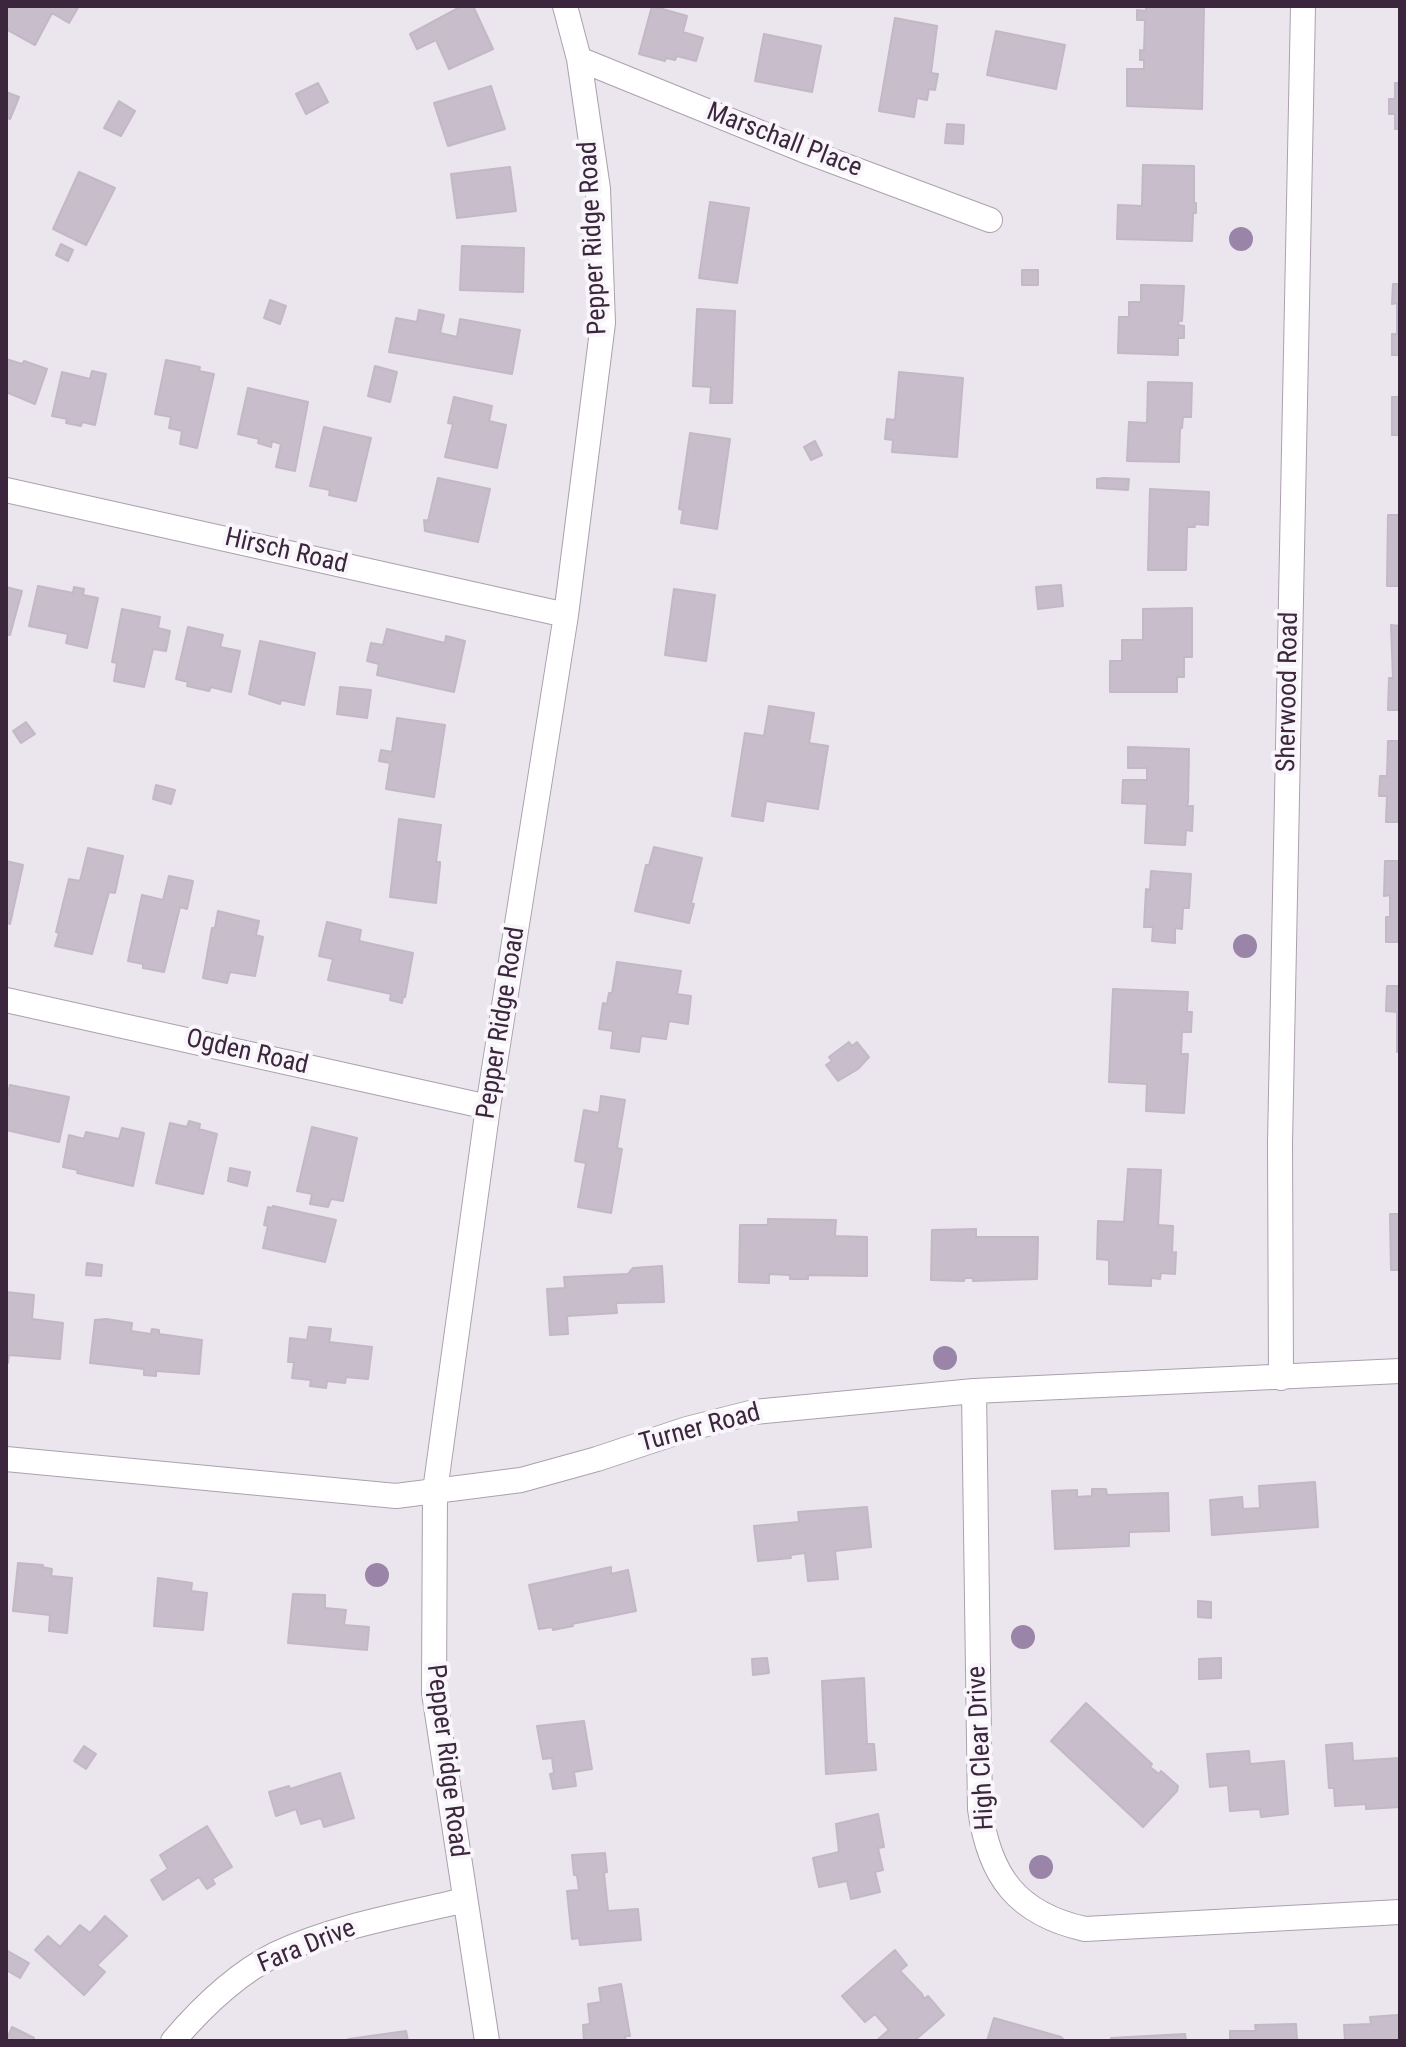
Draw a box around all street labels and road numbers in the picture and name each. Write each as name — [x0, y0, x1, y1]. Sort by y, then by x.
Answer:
street label: Marschall Place — [702, 97, 866, 185]
street label: Pepper Ridge Road — [573, 140, 615, 336]
street label: Hirsch Road — [222, 523, 350, 581]
street label: Sherwood Road — [1272, 612, 1306, 772]
street label: Pepper Ridge Road — [471, 925, 533, 1121]
street label: Ogden Road — [183, 1024, 311, 1082]
street label: Turner Road — [636, 1398, 764, 1460]
street label: Pepper Ridge Road — [419, 1663, 473, 1859]
street label: High Clear Drive — [962, 1665, 1002, 1831]
street label: Fara Drive — [254, 1913, 360, 1981]

